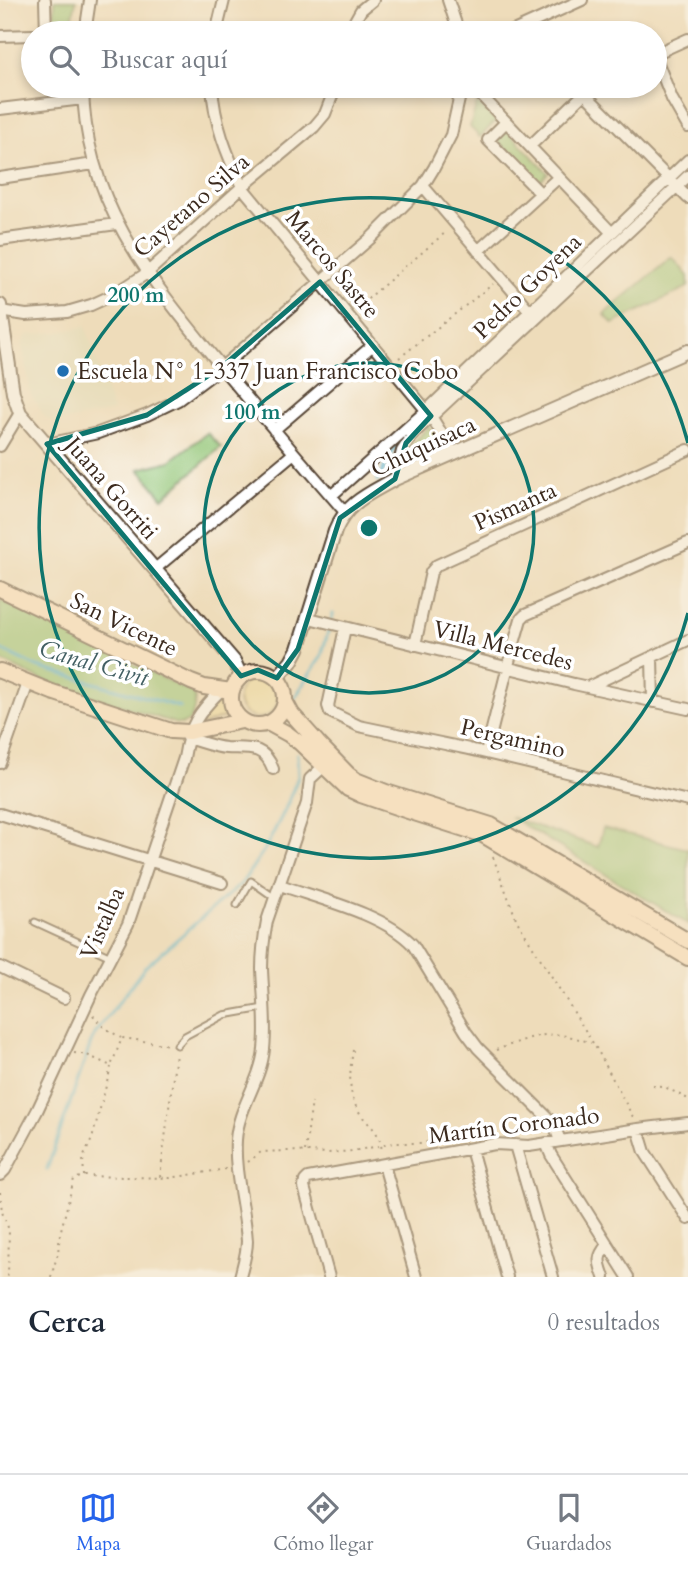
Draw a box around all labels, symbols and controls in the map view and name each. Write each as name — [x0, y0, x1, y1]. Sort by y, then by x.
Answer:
search box — [21, 21, 667, 98]
icon: search — [45, 41, 83, 79]
text: Buscar aquí — [101, 42, 228, 77]
street label: Cayetano Silva — [127, 146, 256, 264]
street label: Marcos Sastre — [278, 204, 387, 325]
street label: Pedro Goyena — [466, 227, 588, 346]
text: 200 m — [107, 281, 165, 310]
place label: Escuela N° 1-337 Juan Francisco Cobo — [77, 356, 458, 387]
marker: Escuela N° 1-337 Juan Francisco Cobo — [55, 363, 71, 379]
text: 100 m — [223, 398, 281, 427]
street label: Chuquisaca — [366, 409, 481, 484]
street label: Juana Gorriti — [56, 428, 165, 546]
street label: Pismanta — [469, 474, 561, 538]
centre of rings — [357, 516, 381, 540]
street label: San Vicente — [65, 585, 183, 664]
street label: Villa Mercedes — [430, 613, 576, 678]
water label: Canal Civit — [35, 632, 153, 695]
street label: Pergamino — [457, 711, 568, 766]
street label: Vistalba — [73, 882, 132, 964]
street label: Martín Coronado — [427, 1100, 601, 1151]
text: Cerca — [28, 1302, 106, 1343]
text: 0 resultados — [547, 1307, 660, 1338]
tab: Mapa — [76, 1489, 121, 1557]
tab: Cómo llegar — [273, 1489, 374, 1557]
tab: Guardados — [526, 1489, 612, 1557]

